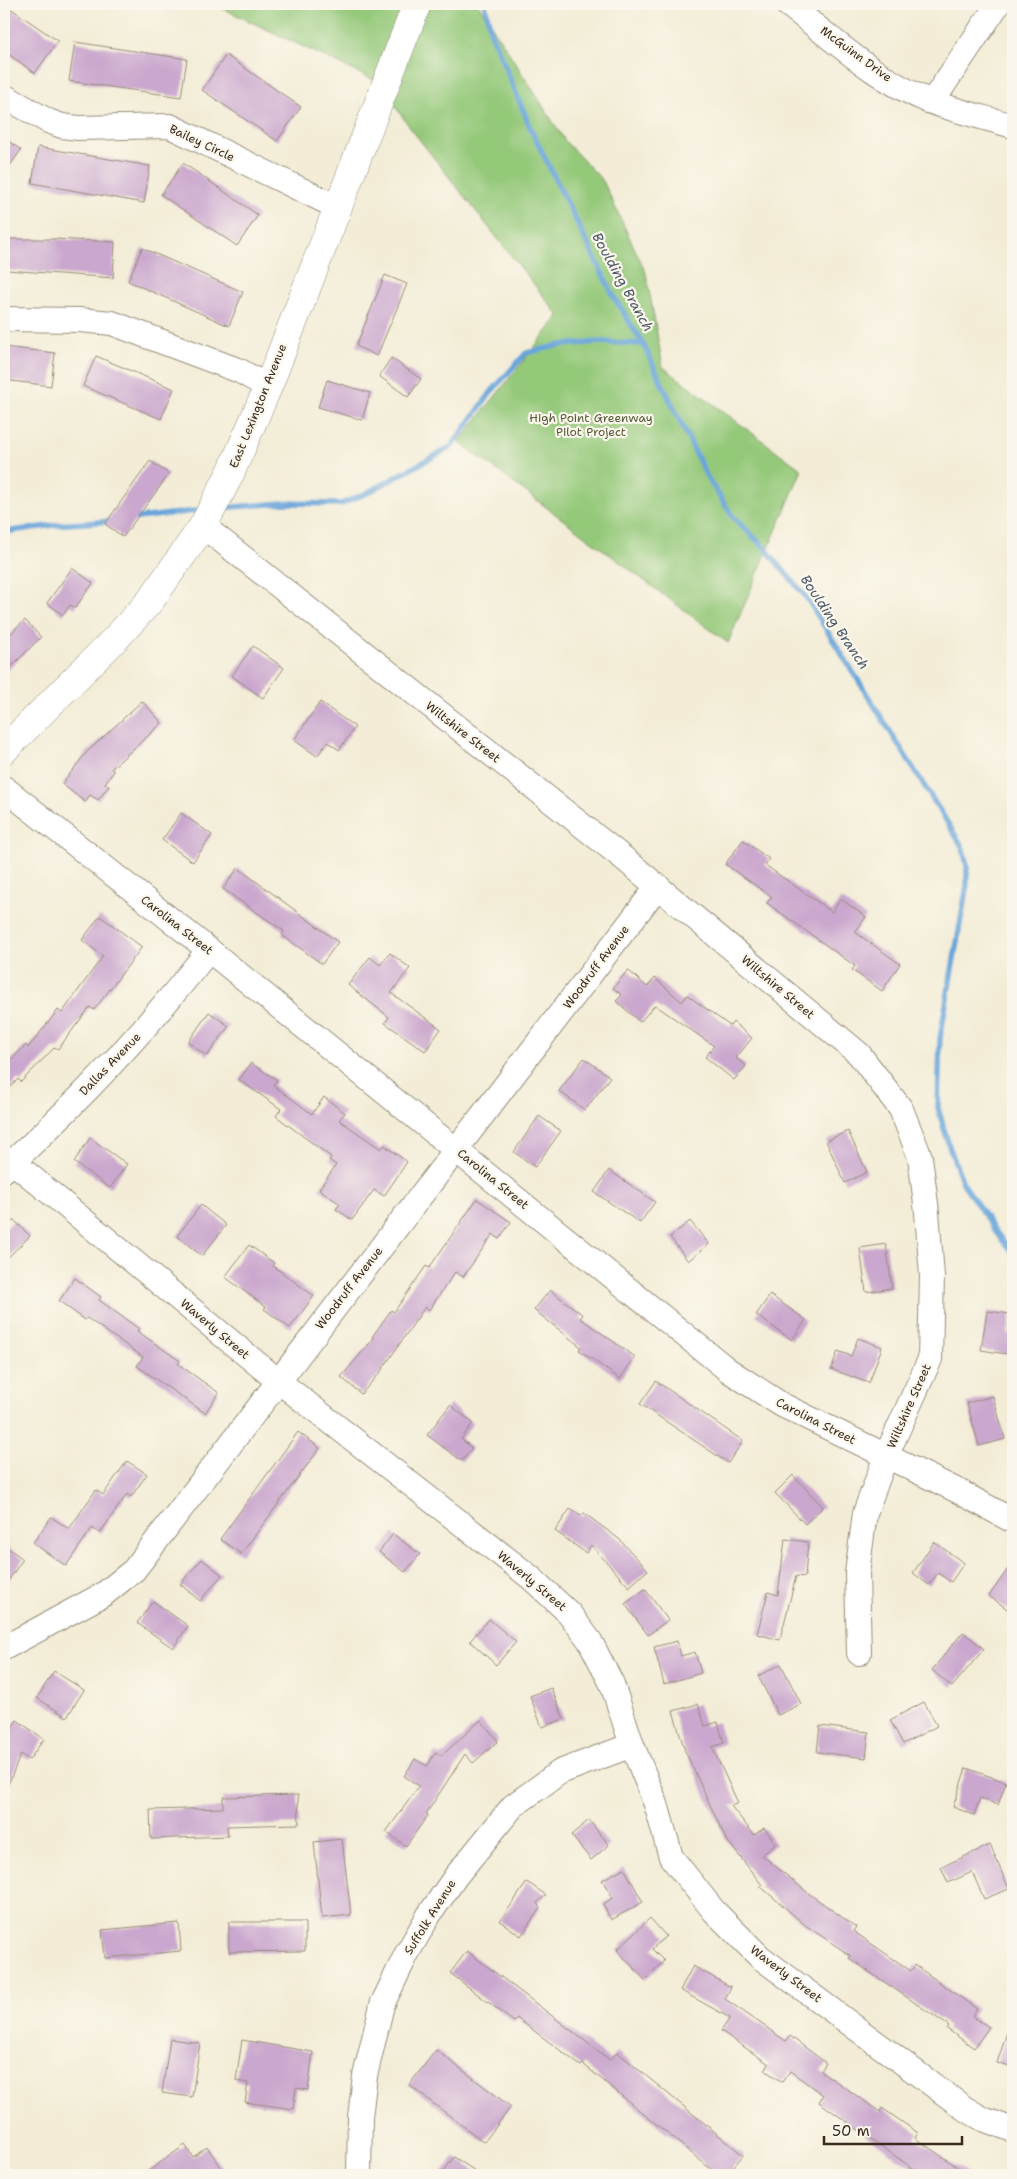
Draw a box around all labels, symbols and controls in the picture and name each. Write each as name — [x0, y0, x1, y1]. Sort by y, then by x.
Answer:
street label: McGuinn Drive — [817, 23, 895, 85]
street label: Bailey Circle — [167, 121, 238, 165]
water label: Boulding Branch — [588, 229, 658, 335]
street label: East Lexington Avenue — [226, 341, 290, 471]
park label: High Point Greenway Pilot Project — [529, 410, 653, 440]
water label: Boulding Branch — [797, 571, 873, 673]
street label: Wiltshire Street — [422, 698, 504, 766]
street label: Carolina Street — [138, 892, 216, 958]
street label: Woodruff Avenue — [559, 922, 633, 1012]
street label: Wiltshire Street — [738, 952, 818, 1022]
street label: Dallas Avenue — [76, 1029, 144, 1099]
street label: Carolina Street — [454, 1145, 532, 1213]
street label: Woodruff Avenue — [312, 1243, 386, 1333]
street label: Waverly Street — [177, 1295, 253, 1363]
street label: Wiltshire Street — [883, 1361, 935, 1451]
street label: Carolina Street — [773, 1394, 859, 1448]
street label: Waverly Street — [494, 1547, 570, 1615]
street label: Suffolk Avenue — [400, 1876, 460, 1958]
street label: Waverly Street — [747, 1942, 825, 2006]
scale bar — [824, 2114, 962, 2146]
text: 50 m — [832, 2121, 870, 2141]

